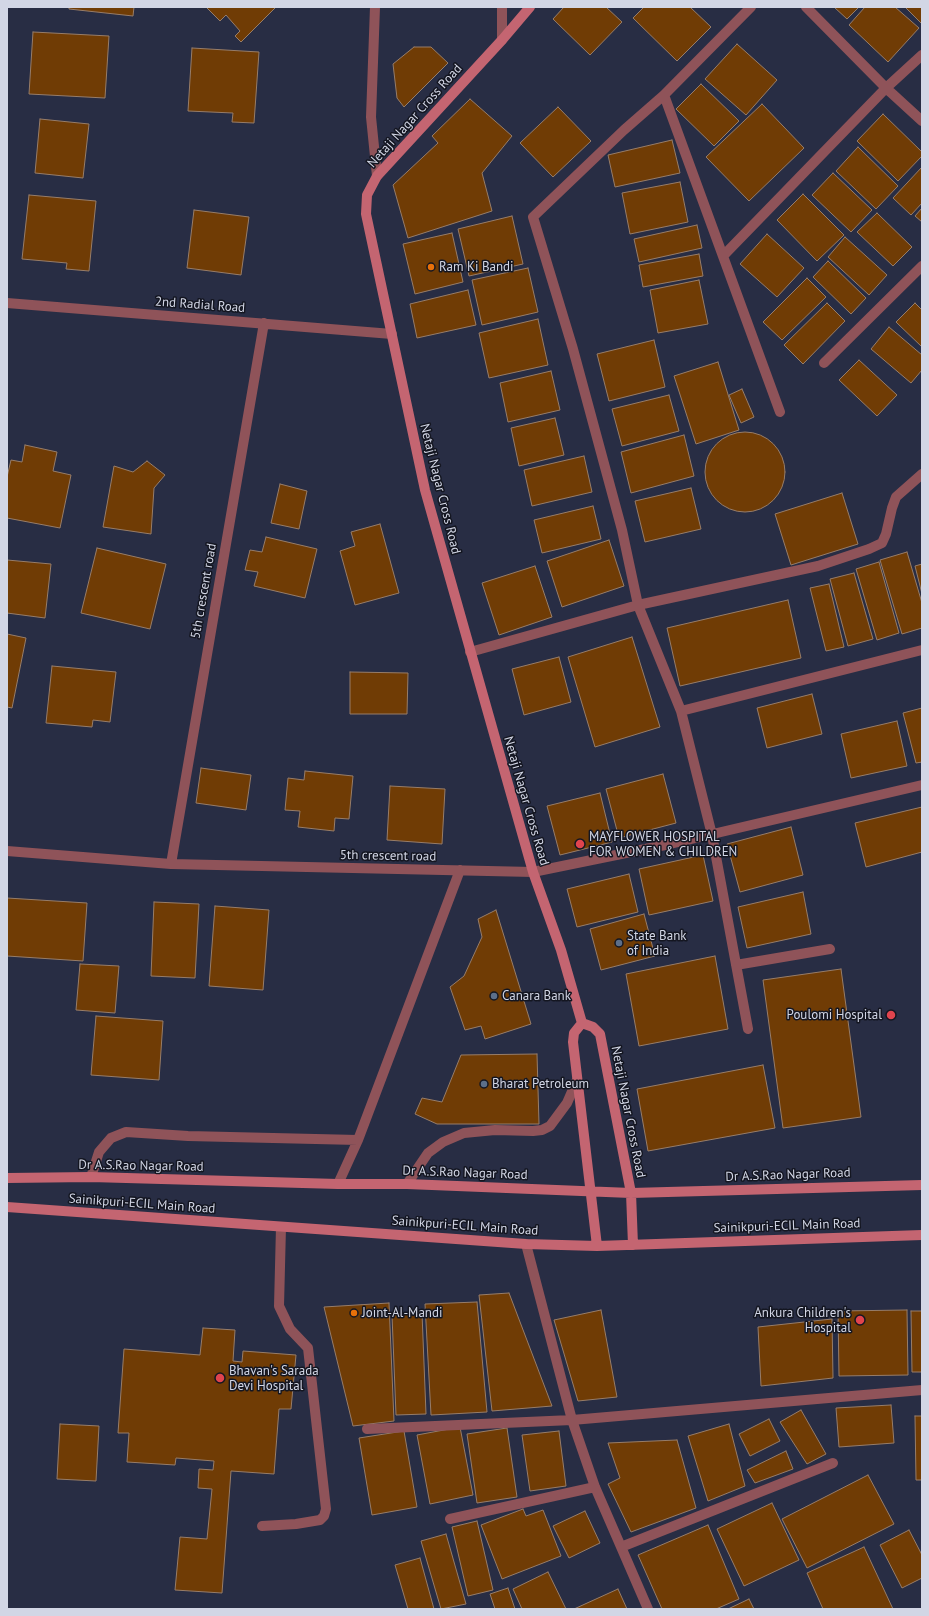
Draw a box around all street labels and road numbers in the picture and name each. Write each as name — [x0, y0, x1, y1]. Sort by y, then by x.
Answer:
street label: Netaji Nagar Cross Road — [364, 61, 466, 171]
street label: 2nd Radial Road — [154, 294, 246, 316]
street label: Netaji Nagar Cross Road — [416, 422, 464, 556]
street label: 5th crescent road — [188, 542, 220, 640]
street label: Netaji Nagar Cross Road — [500, 735, 552, 867]
street label: 5th crescent road — [340, 847, 436, 865]
street label: Netaji Nagar Cross Road — [608, 1045, 648, 1179]
street label: Dr A.S.Rao Nagar Road — [78, 1157, 204, 1175]
street label: Dr A.S.Rao Nagar Road — [402, 1163, 528, 1183]
street label: Dr A.S.Rao Nagar Road — [725, 1165, 851, 1185]
street label: Sainikpuri-ECIL Main Road — [68, 1191, 216, 1217]
street label: Sainikpuri-ECIL Main Road — [391, 1213, 539, 1239]
street label: Sainikpuri-ECIL Main Road — [713, 1216, 861, 1236]

